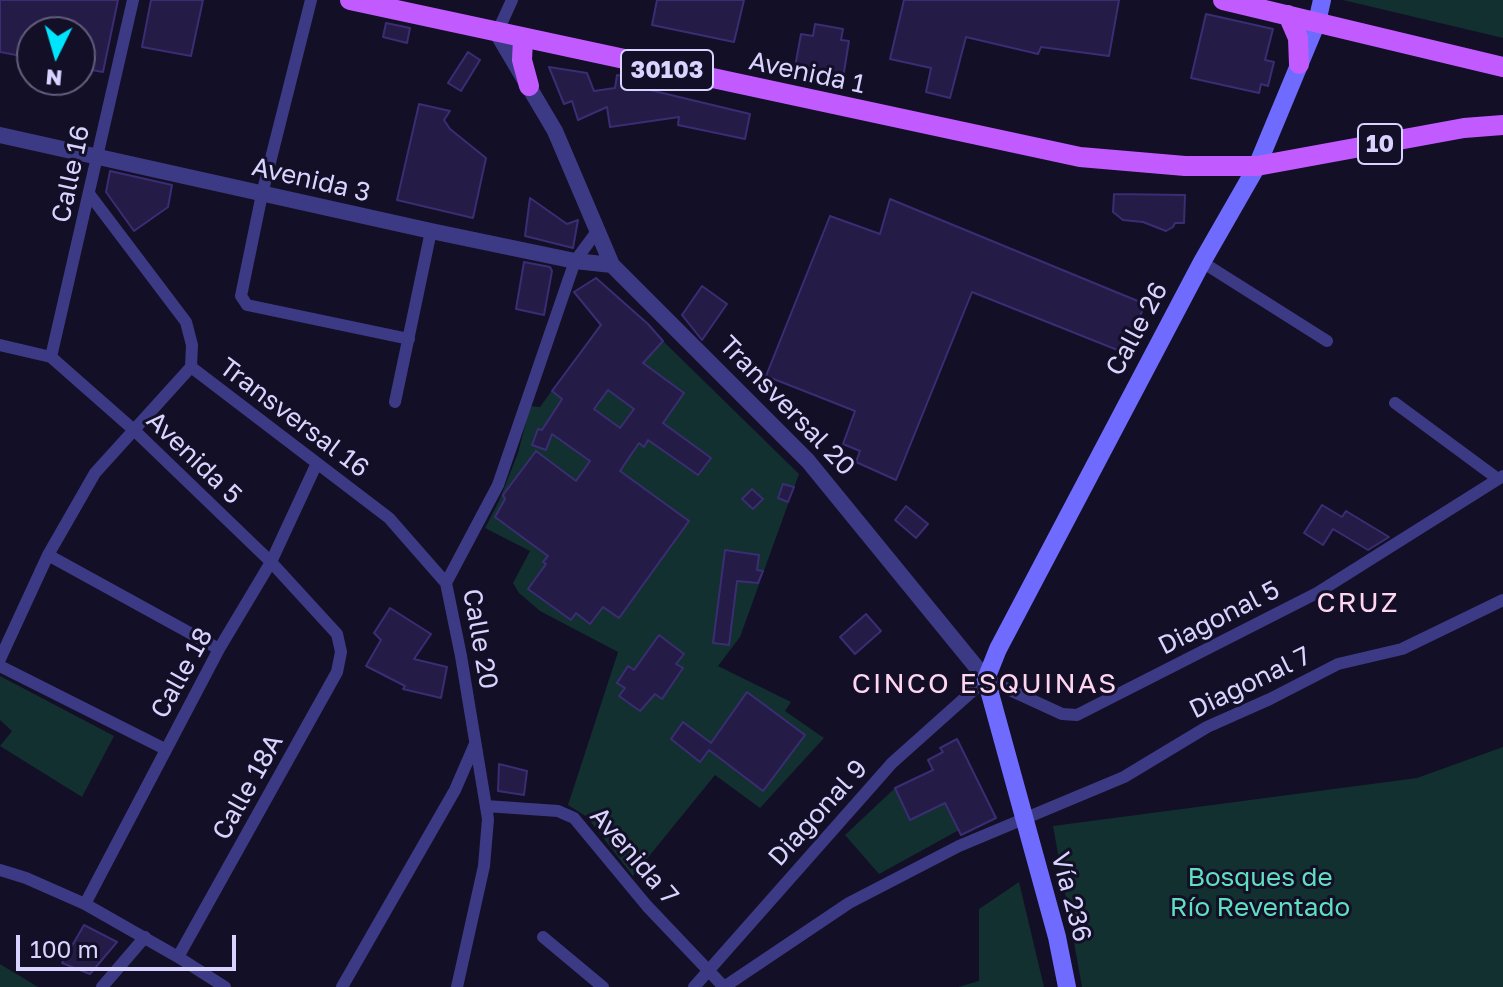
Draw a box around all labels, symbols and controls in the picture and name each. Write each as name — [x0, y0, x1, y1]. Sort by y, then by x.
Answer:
north arrow — [16, 16, 96, 96]
street label: Avenida 1 — [746, 46, 868, 100]
road number: 30103 — [621, 50, 713, 90]
text: N — [45, 64, 64, 93]
street label: Calle 16 — [45, 122, 97, 226]
road number: 10 — [1358, 124, 1402, 164]
street label: Avenida 3 — [249, 151, 373, 209]
street label: Calle 26 — [1099, 277, 1175, 381]
street label: Transversal 20 — [713, 330, 861, 482]
street label: Transversal 16 — [213, 352, 375, 484]
street label: Avenida 5 — [140, 405, 248, 511]
street label: Diagonal 5 — [1153, 574, 1285, 662]
street label: Calle 20 — [456, 586, 504, 692]
district label: CRUZ — [1316, 586, 1400, 620]
street label: Calle 18 — [144, 622, 220, 724]
street label: Diagonal 7 — [1184, 640, 1316, 726]
district label: CINCO ESQUINAS — [852, 667, 1118, 701]
street label: Calle 18A — [206, 729, 290, 845]
street label: Diagonal 9 — [762, 753, 874, 873]
street label: Avenida 7 — [583, 801, 685, 911]
street label: Vía 236 — [1044, 849, 1098, 945]
park label: Bosques de Río Reventado — [1170, 862, 1350, 924]
scale bar — [20, 919, 240, 969]
text: 100 m — [30, 934, 99, 963]

